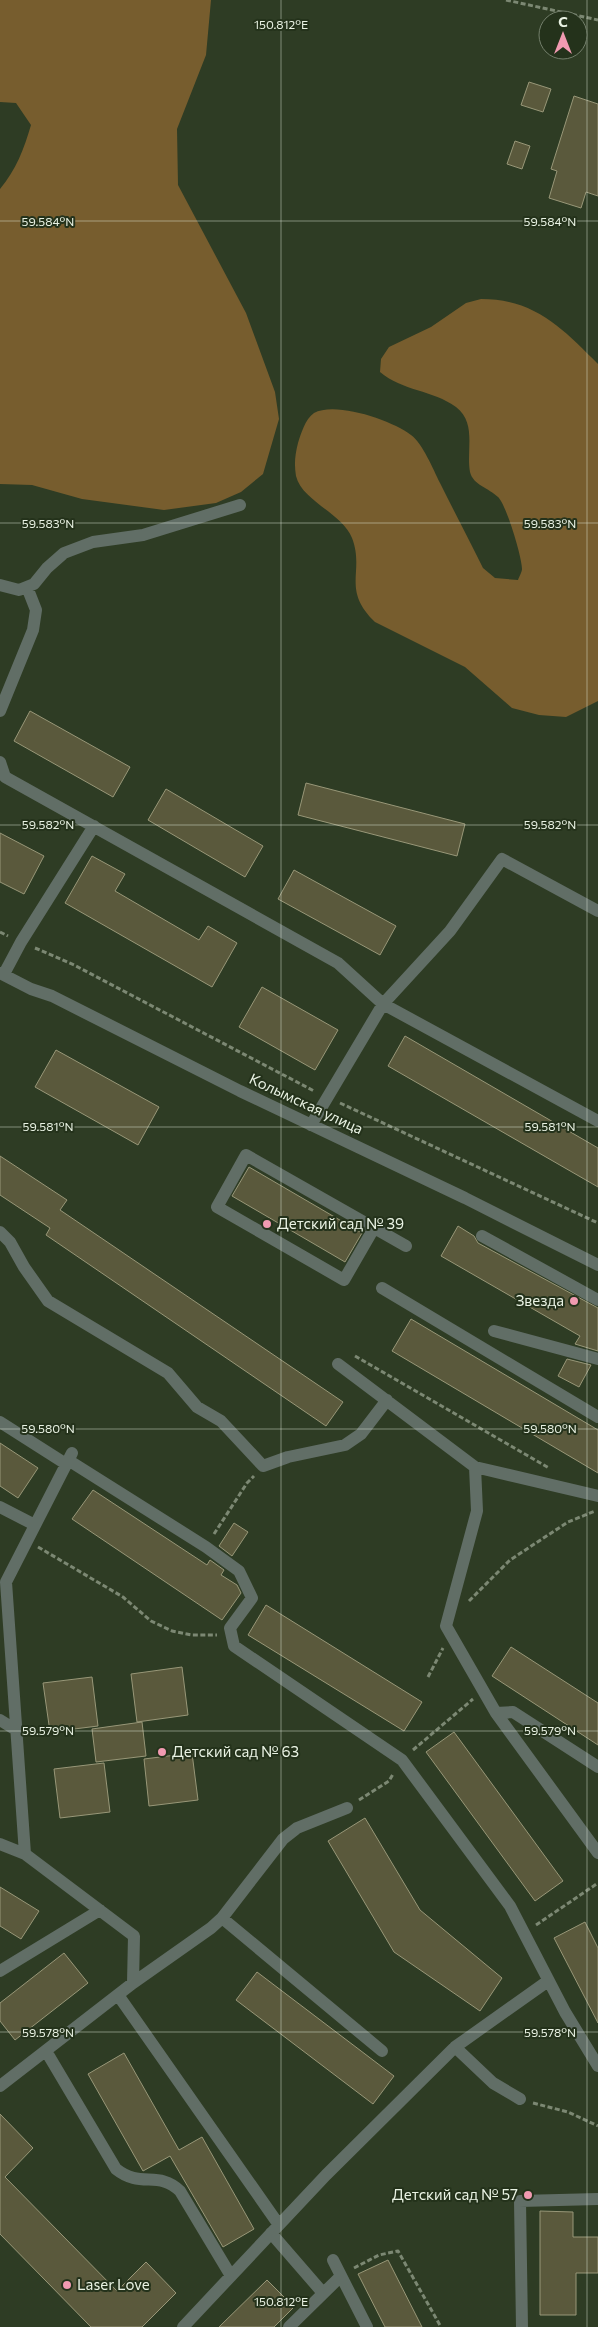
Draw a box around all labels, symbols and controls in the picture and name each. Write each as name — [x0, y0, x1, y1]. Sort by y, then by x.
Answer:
north arrow — [538, 10, 588, 60]
text: С — [558, 13, 568, 30]
text: 150.812°E — [254, 17, 308, 31]
text: 59.584°N — [22, 214, 74, 228]
text: 59.584°N — [524, 214, 576, 228]
text: 59.583°N — [22, 516, 74, 530]
text: 59.583°N — [524, 516, 576, 530]
text: 59.582°N — [22, 817, 74, 831]
text: 59.582°N — [524, 817, 576, 831]
street label: Колымская улица — [247, 1069, 366, 1137]
text: 59.581°N — [23, 1119, 73, 1133]
text: 59.581°N — [525, 1119, 575, 1133]
place label: Детский сад № 39 — [277, 1214, 404, 1232]
marker: Детский сад № 39 — [261, 1218, 273, 1230]
place label: Звезда — [516, 1291, 564, 1309]
marker: Звезда — [568, 1295, 580, 1307]
text: 59.580°N — [21, 1421, 75, 1435]
text: 59.580°N — [523, 1421, 577, 1435]
text: 59.579°N — [22, 1723, 74, 1737]
text: 59.579°N — [524, 1723, 576, 1737]
place label: Детский сад № 63 — [172, 1742, 299, 1760]
marker: Детский сад № 63 — [156, 1746, 168, 1758]
text: 59.578°N — [22, 2025, 74, 2039]
text: 59.578°N — [524, 2025, 576, 2039]
place label: Детский сад № 57 — [392, 2185, 518, 2203]
marker: Детский сад № 57 — [522, 2189, 534, 2201]
place label: Laser Love — [77, 2275, 150, 2293]
marker: Laser Love — [61, 2279, 73, 2291]
text: 150.812°E — [254, 2294, 308, 2308]

